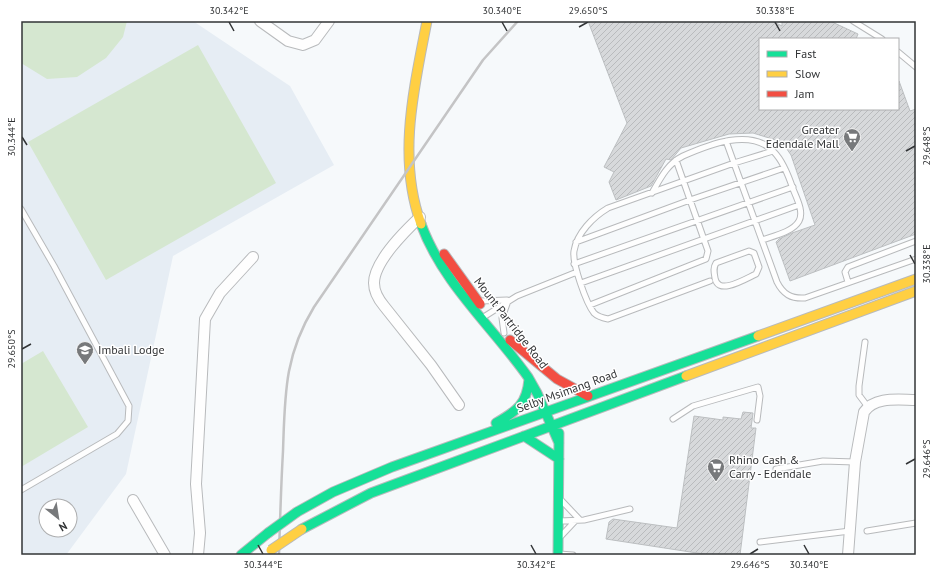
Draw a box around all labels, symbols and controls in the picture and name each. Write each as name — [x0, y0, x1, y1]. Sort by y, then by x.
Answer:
text: 30.342°E — [210, 4, 249, 17]
text: 30.340°E — [483, 4, 522, 17]
text: 29.650°S — [569, 4, 607, 17]
text: 30.338°E — [756, 4, 795, 17]
legend — [759, 38, 899, 110]
text: Fast — [795, 46, 816, 61]
text: Slow — [795, 66, 820, 81]
text: Jam — [794, 86, 814, 101]
text: 30.344°E — [5, 118, 18, 157]
place label: Greater Edendale Mall — [766, 122, 839, 151]
supermarket icon: Greater Edendale Mall — [842, 127, 862, 152]
text: 29.648°S — [920, 127, 933, 165]
text: 30.338°E — [920, 245, 933, 284]
street label: Mount Partridge Road — [471, 274, 552, 371]
text: 29.650°S — [5, 330, 18, 368]
school or university icon: Imbali Lodge — [75, 340, 95, 365]
place label: Imbali Lodge — [98, 342, 165, 357]
street label: Selby Msimang Road — [515, 365, 619, 416]
text: 29.646°S — [920, 440, 933, 478]
place label: Rhino Cash & Carry - Edendale — [729, 452, 811, 481]
supermarket icon: Rhino Cash & Carry - Edendale — [706, 457, 726, 482]
north arrow — [38, 498, 78, 538]
text: N — [56, 519, 70, 535]
text: 30.344°E — [244, 558, 283, 571]
text: 30.342°E — [517, 558, 556, 571]
text: 29.646°S — [731, 558, 769, 571]
text: 30.340°E — [790, 558, 829, 571]

